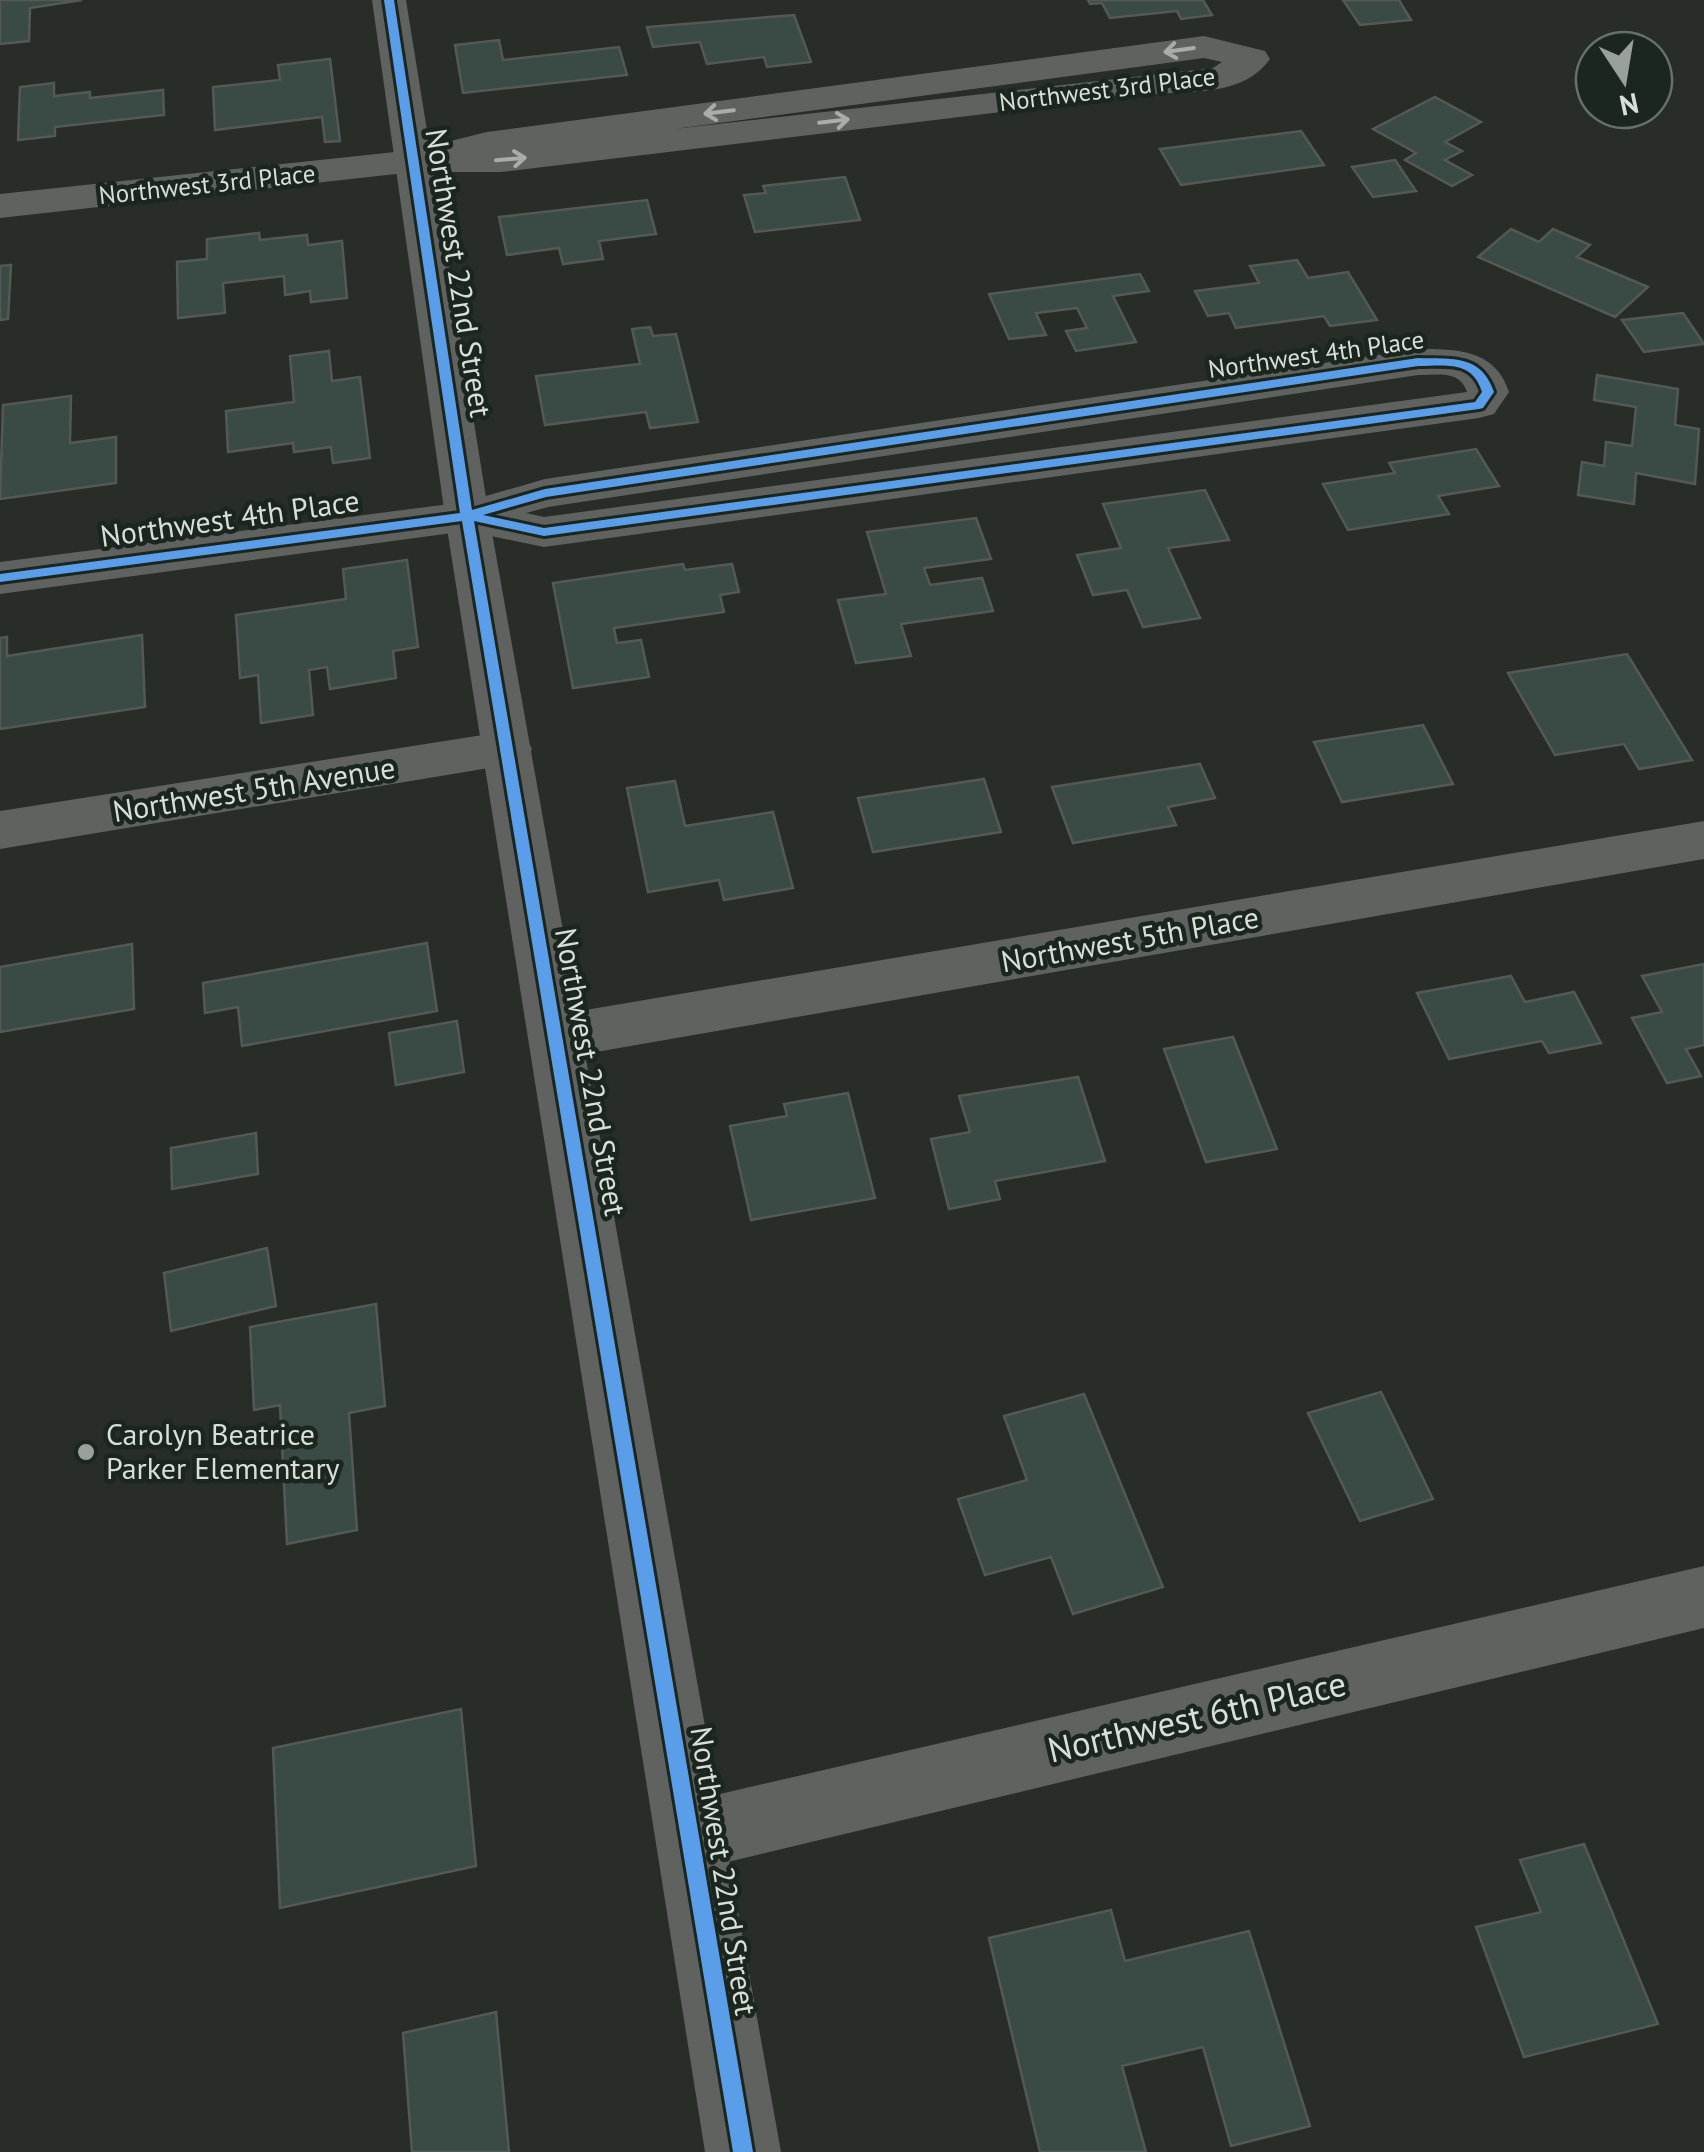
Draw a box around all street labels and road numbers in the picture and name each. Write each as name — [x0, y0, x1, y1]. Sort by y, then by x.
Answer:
street label: Northwest 3rd Place — [997, 60, 1217, 118]
street label: Northwest 22nd Street — [417, 126, 502, 420]
street label: Northwest 3rd Place — [97, 157, 317, 211]
street label: Northwest 4th Place — [1206, 323, 1426, 385]
street label: Northwest 4th Place — [98, 480, 362, 555]
street label: Northwest 5th Avenue — [110, 747, 398, 830]
street label: Northwest 5th Place — [998, 897, 1262, 980]
street label: Northwest 22nd Street — [547, 925, 636, 1219]
street label: Northwest 6th Place — [1043, 1659, 1350, 1773]
street label: Northwest 22nd Street — [682, 1724, 767, 2018]

